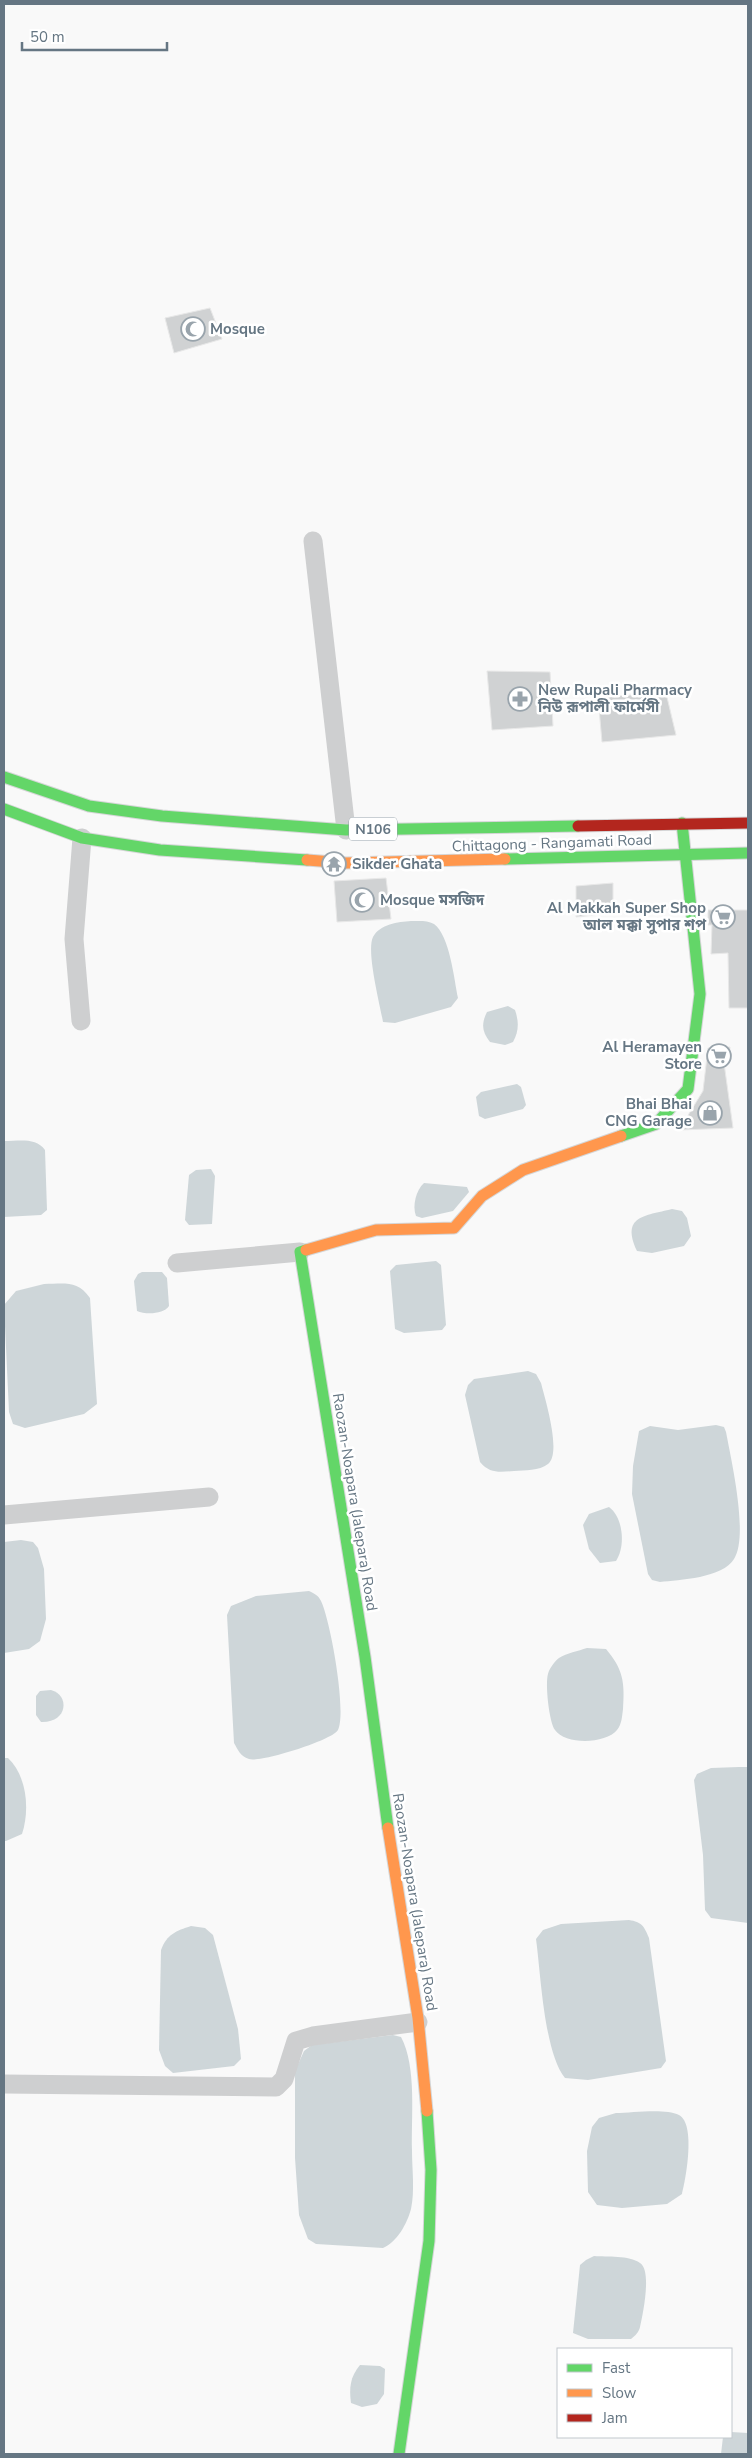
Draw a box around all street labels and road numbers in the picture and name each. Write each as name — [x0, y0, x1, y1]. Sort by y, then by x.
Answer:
road number: N106 — [349, 818, 397, 841]
street label: Chittagong - Rangamati Road — [452, 830, 652, 856]
street label: Raozan-Noapara (Jalepara) Road — [328, 1392, 382, 1612]
street label: Raozan-Noapara (Jalepara) Road — [388, 1792, 442, 2012]

